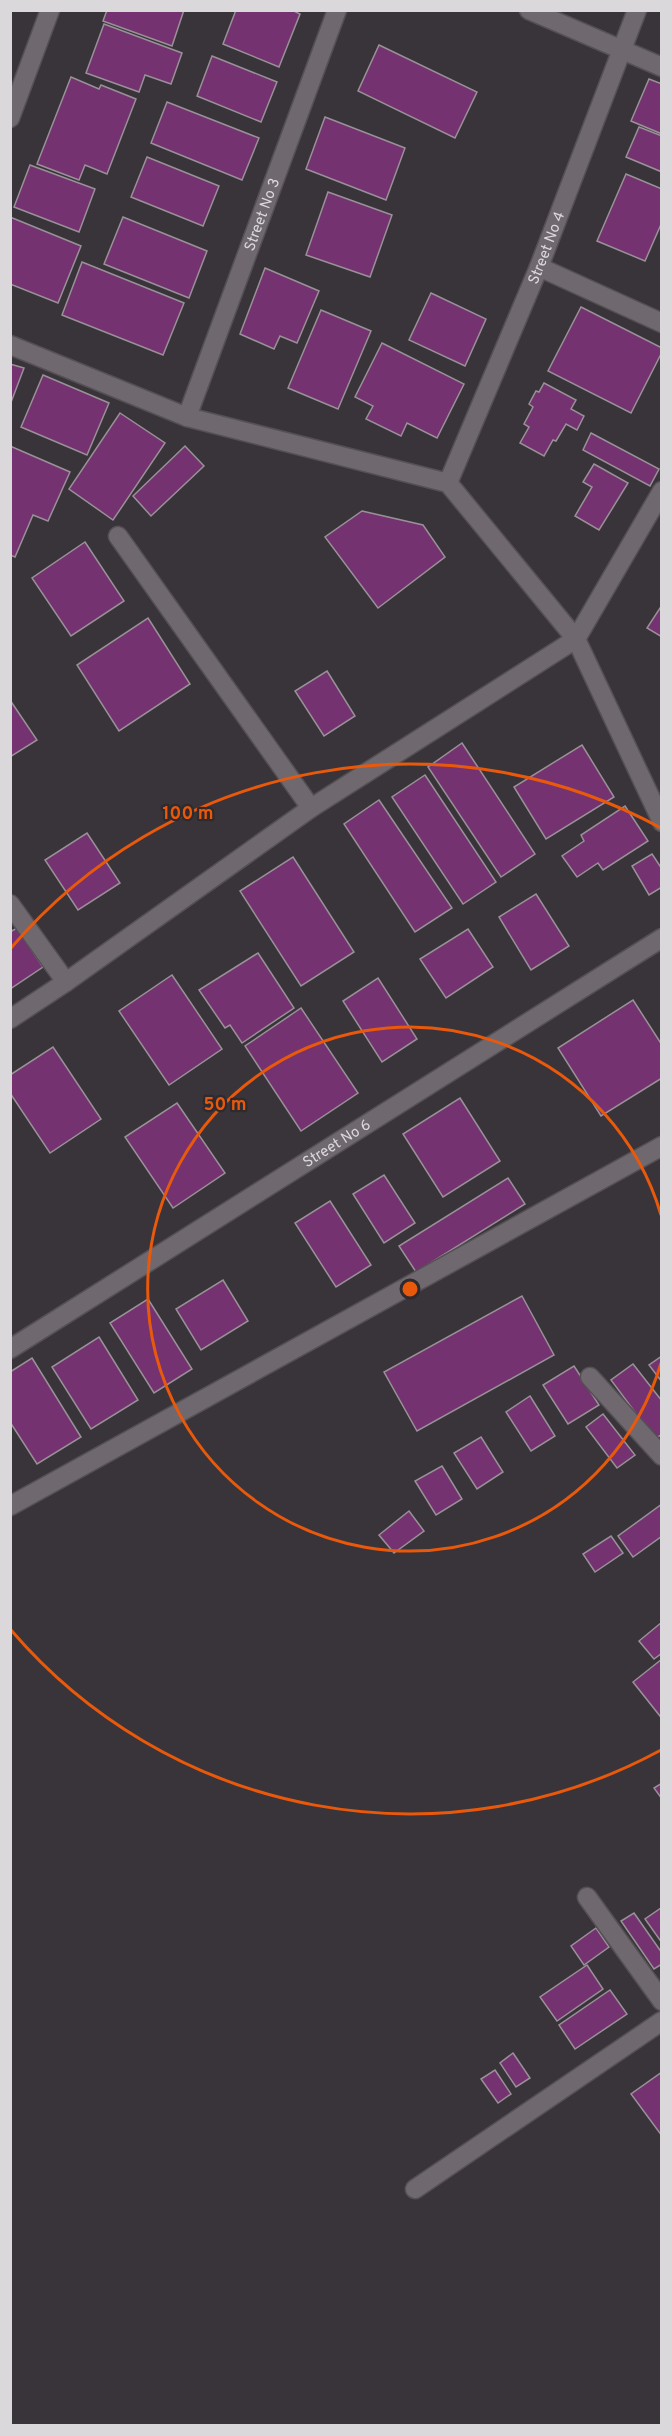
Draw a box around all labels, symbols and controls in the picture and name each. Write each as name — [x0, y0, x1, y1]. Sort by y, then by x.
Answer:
street label: Street No 3 — [241, 176, 285, 254]
street label: Street No 4 — [525, 209, 570, 288]
text: 100 m — [162, 803, 214, 826]
text: 50 m — [203, 1094, 247, 1117]
street label: Street No 6 — [300, 1116, 375, 1173]
centre of rings — [400, 1279, 420, 1299]

